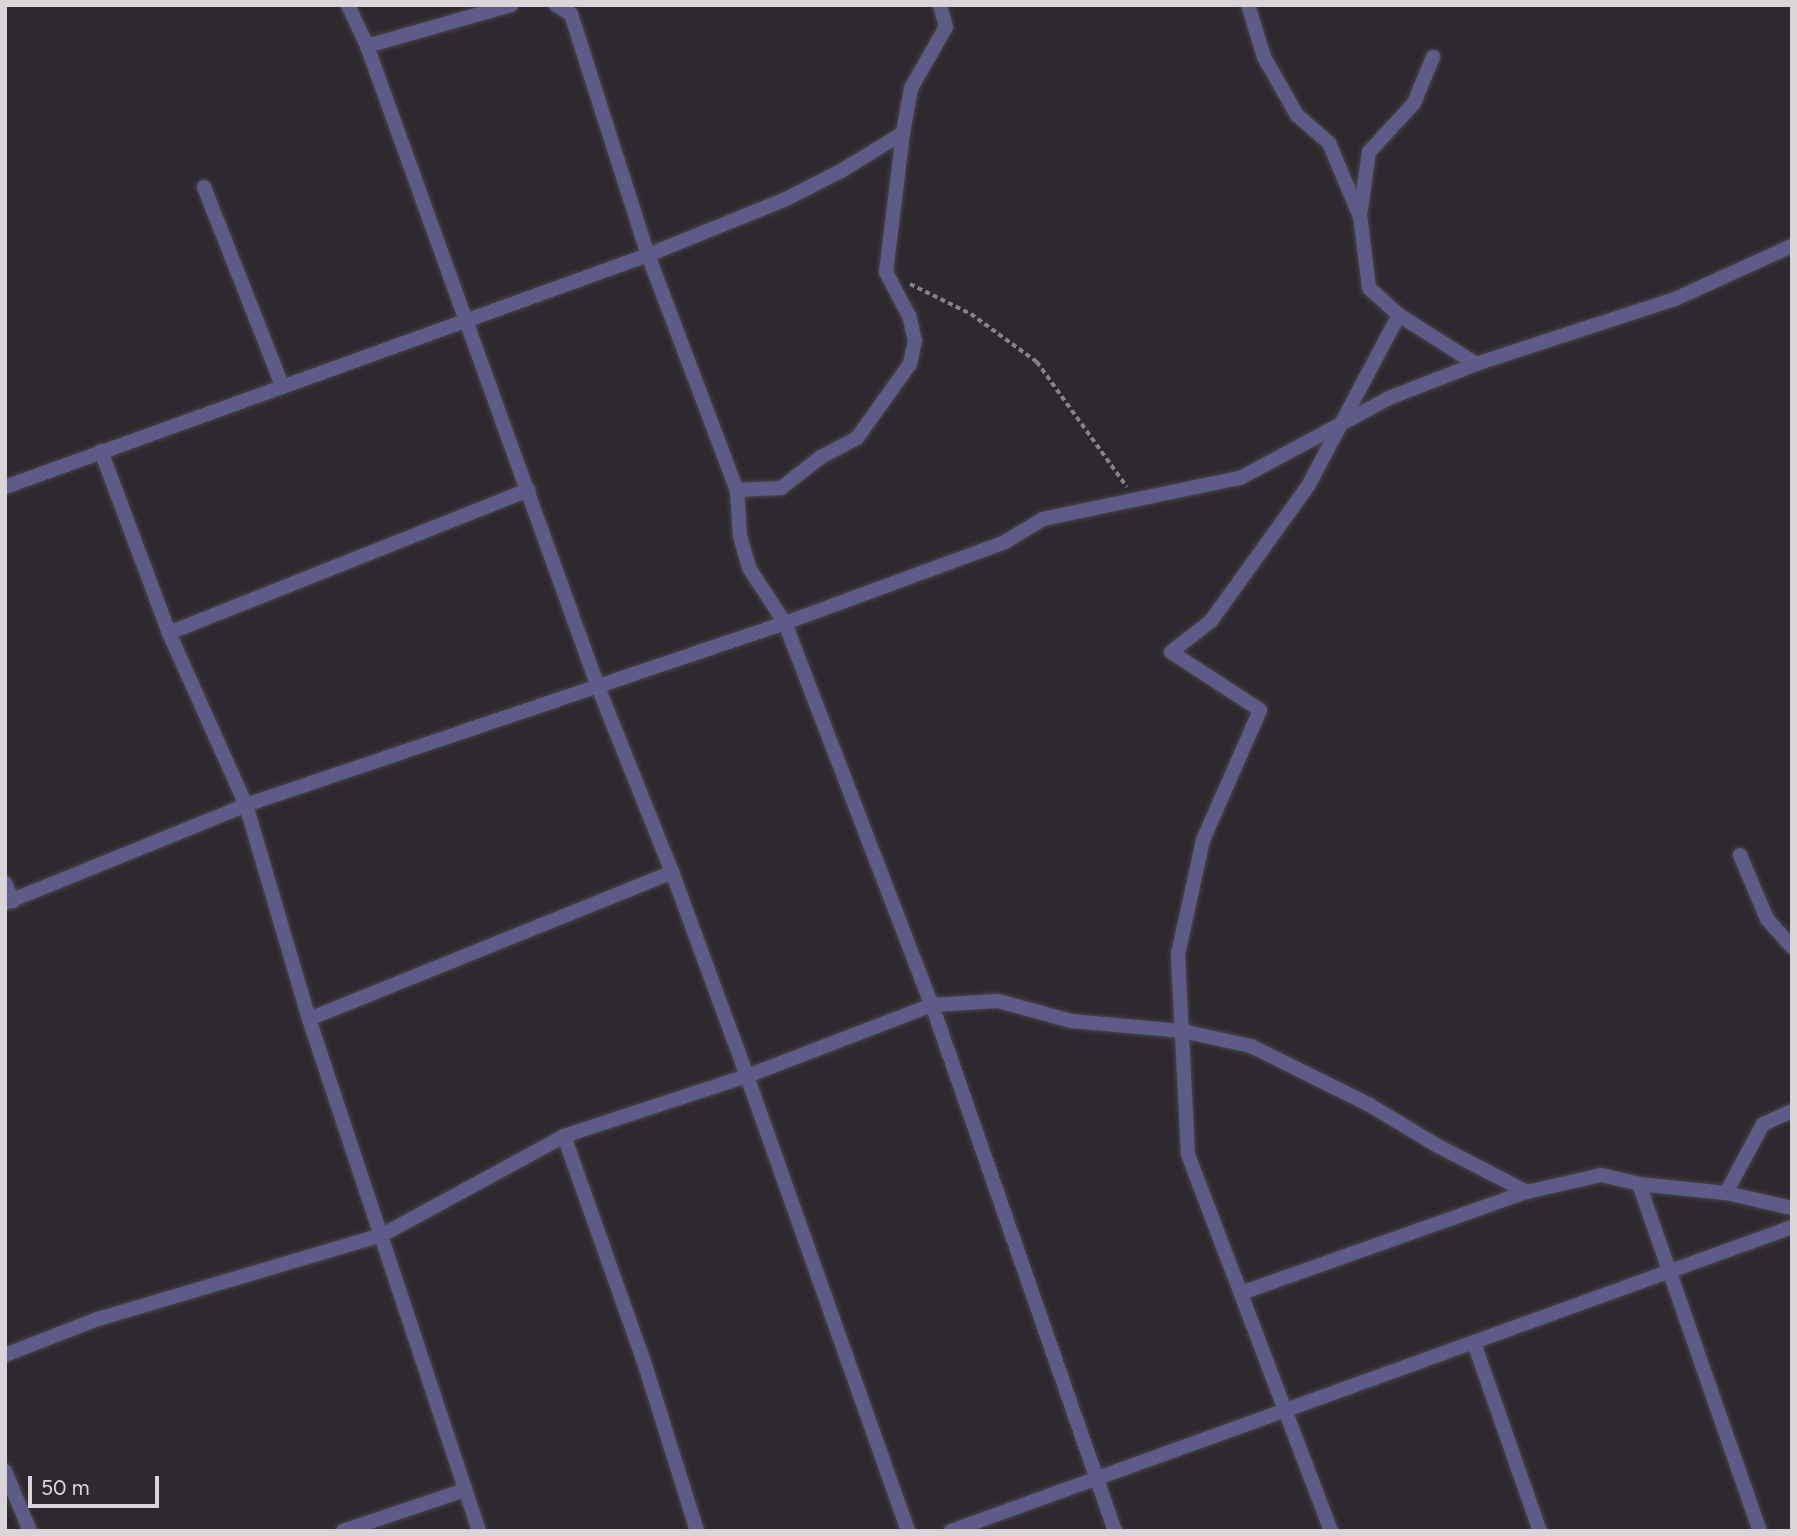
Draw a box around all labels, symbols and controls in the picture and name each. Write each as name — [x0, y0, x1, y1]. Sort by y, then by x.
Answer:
scale bar — [32, 1462, 163, 1506]
text: 50 m — [41, 1475, 90, 1500]

